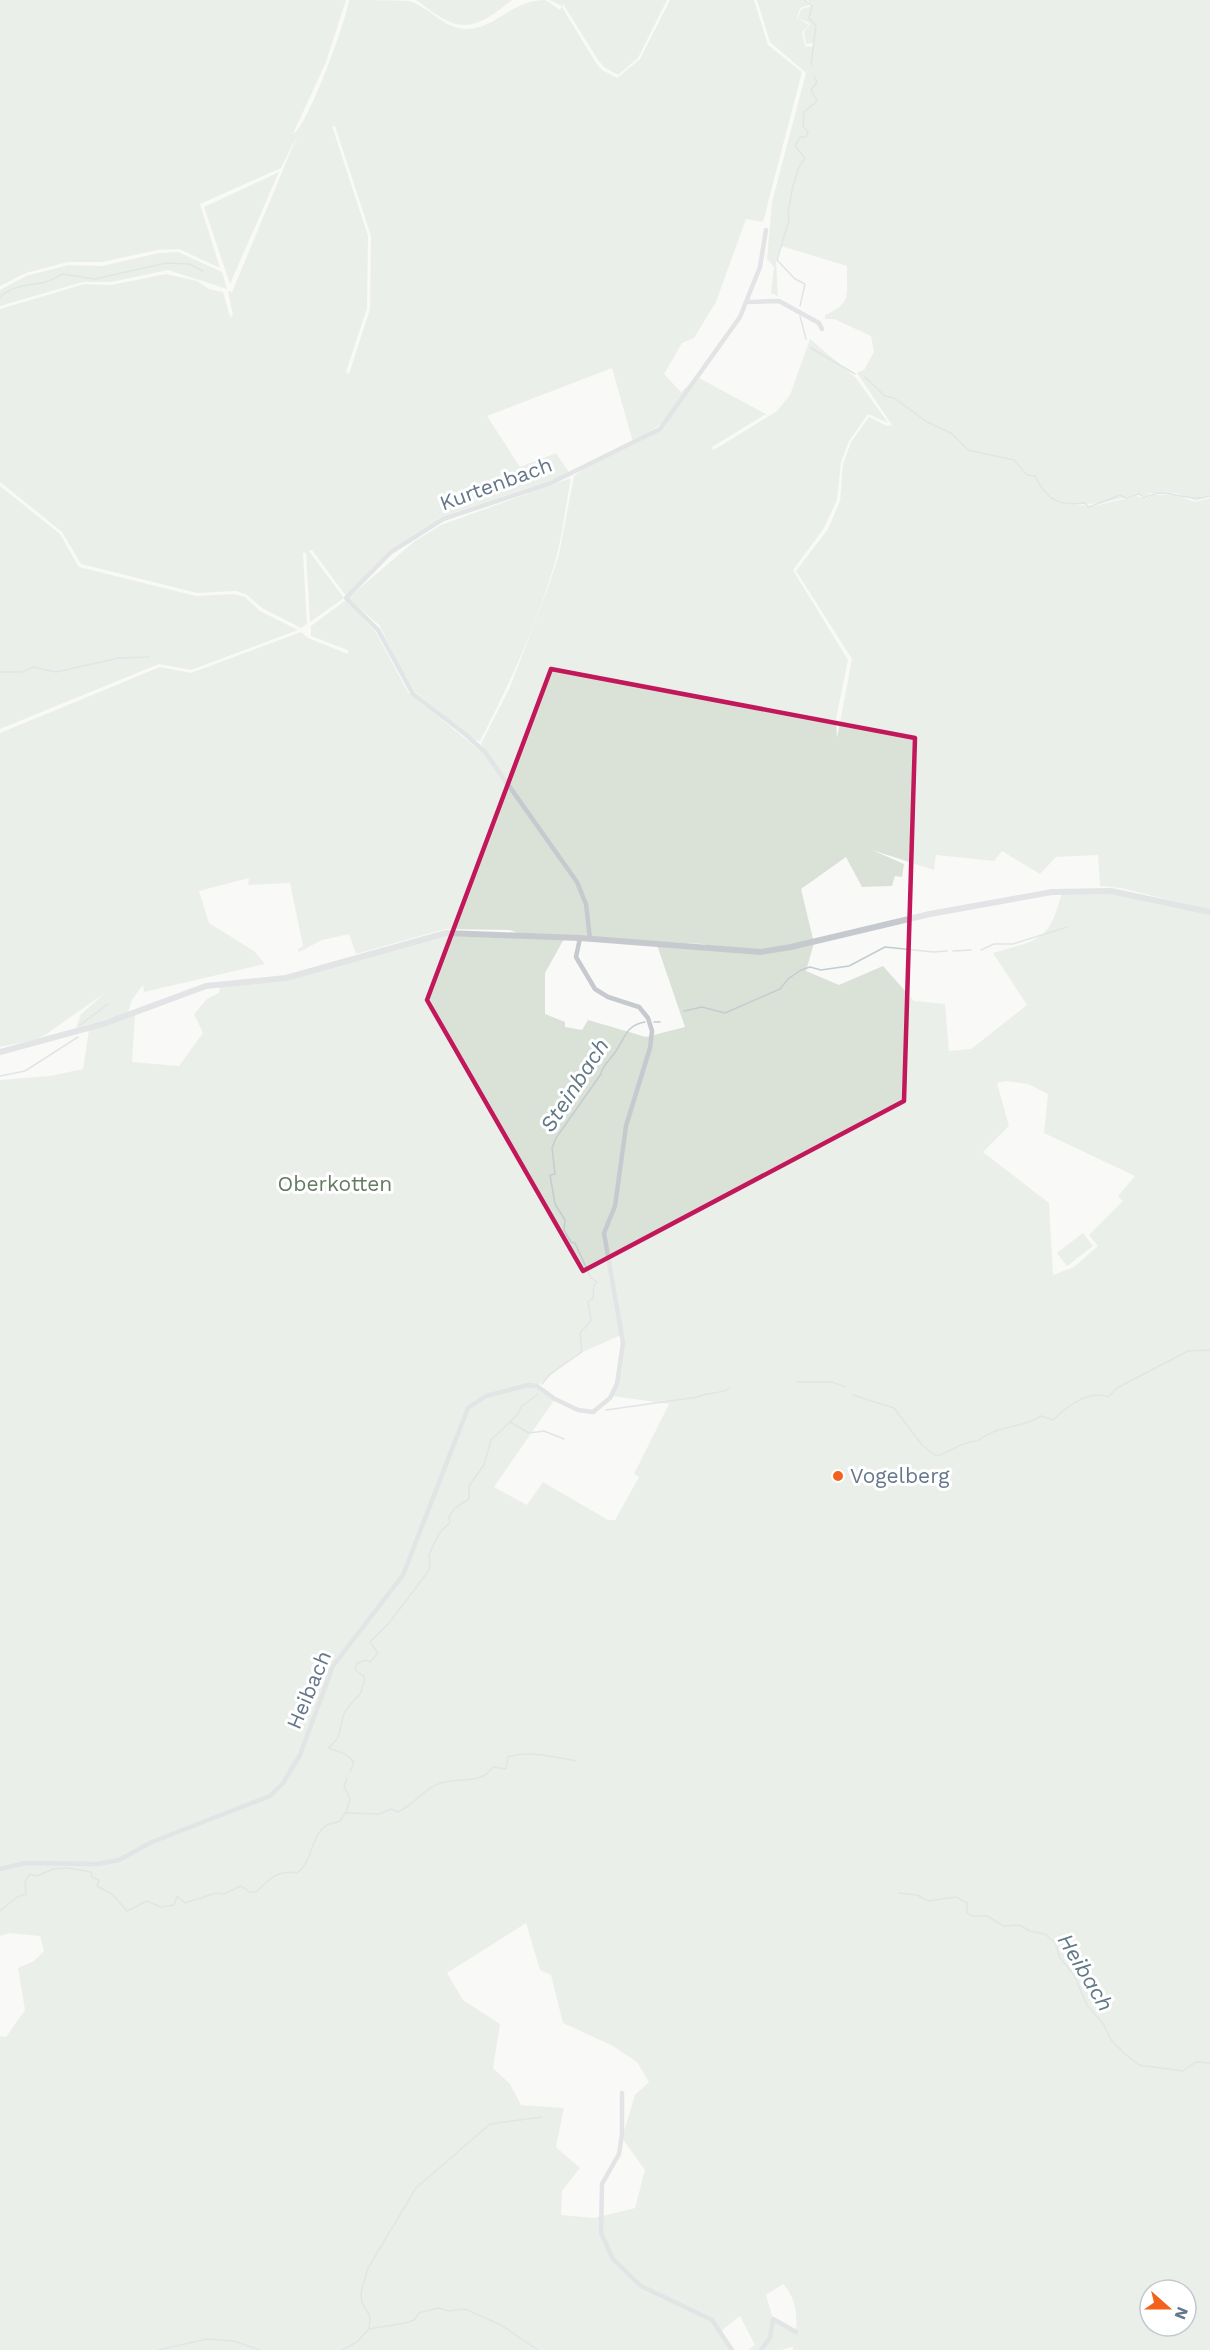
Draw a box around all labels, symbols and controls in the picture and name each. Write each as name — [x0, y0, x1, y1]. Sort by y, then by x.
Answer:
street label: Kurtenbach — [436, 452, 555, 515]
water label: Steinbach — [535, 1034, 614, 1137]
park label: Oberkotten — [278, 1171, 392, 1196]
place label: Vogelberg — [850, 1463, 950, 1488]
marker: Vogelberg — [831, 1469, 845, 1483]
street label: Heibach — [281, 1647, 336, 1733]
water label: Heibach — [1053, 1929, 1118, 2016]
north arrow — [1138, 2278, 1198, 2338]
text: N — [1171, 2304, 1193, 2322]

